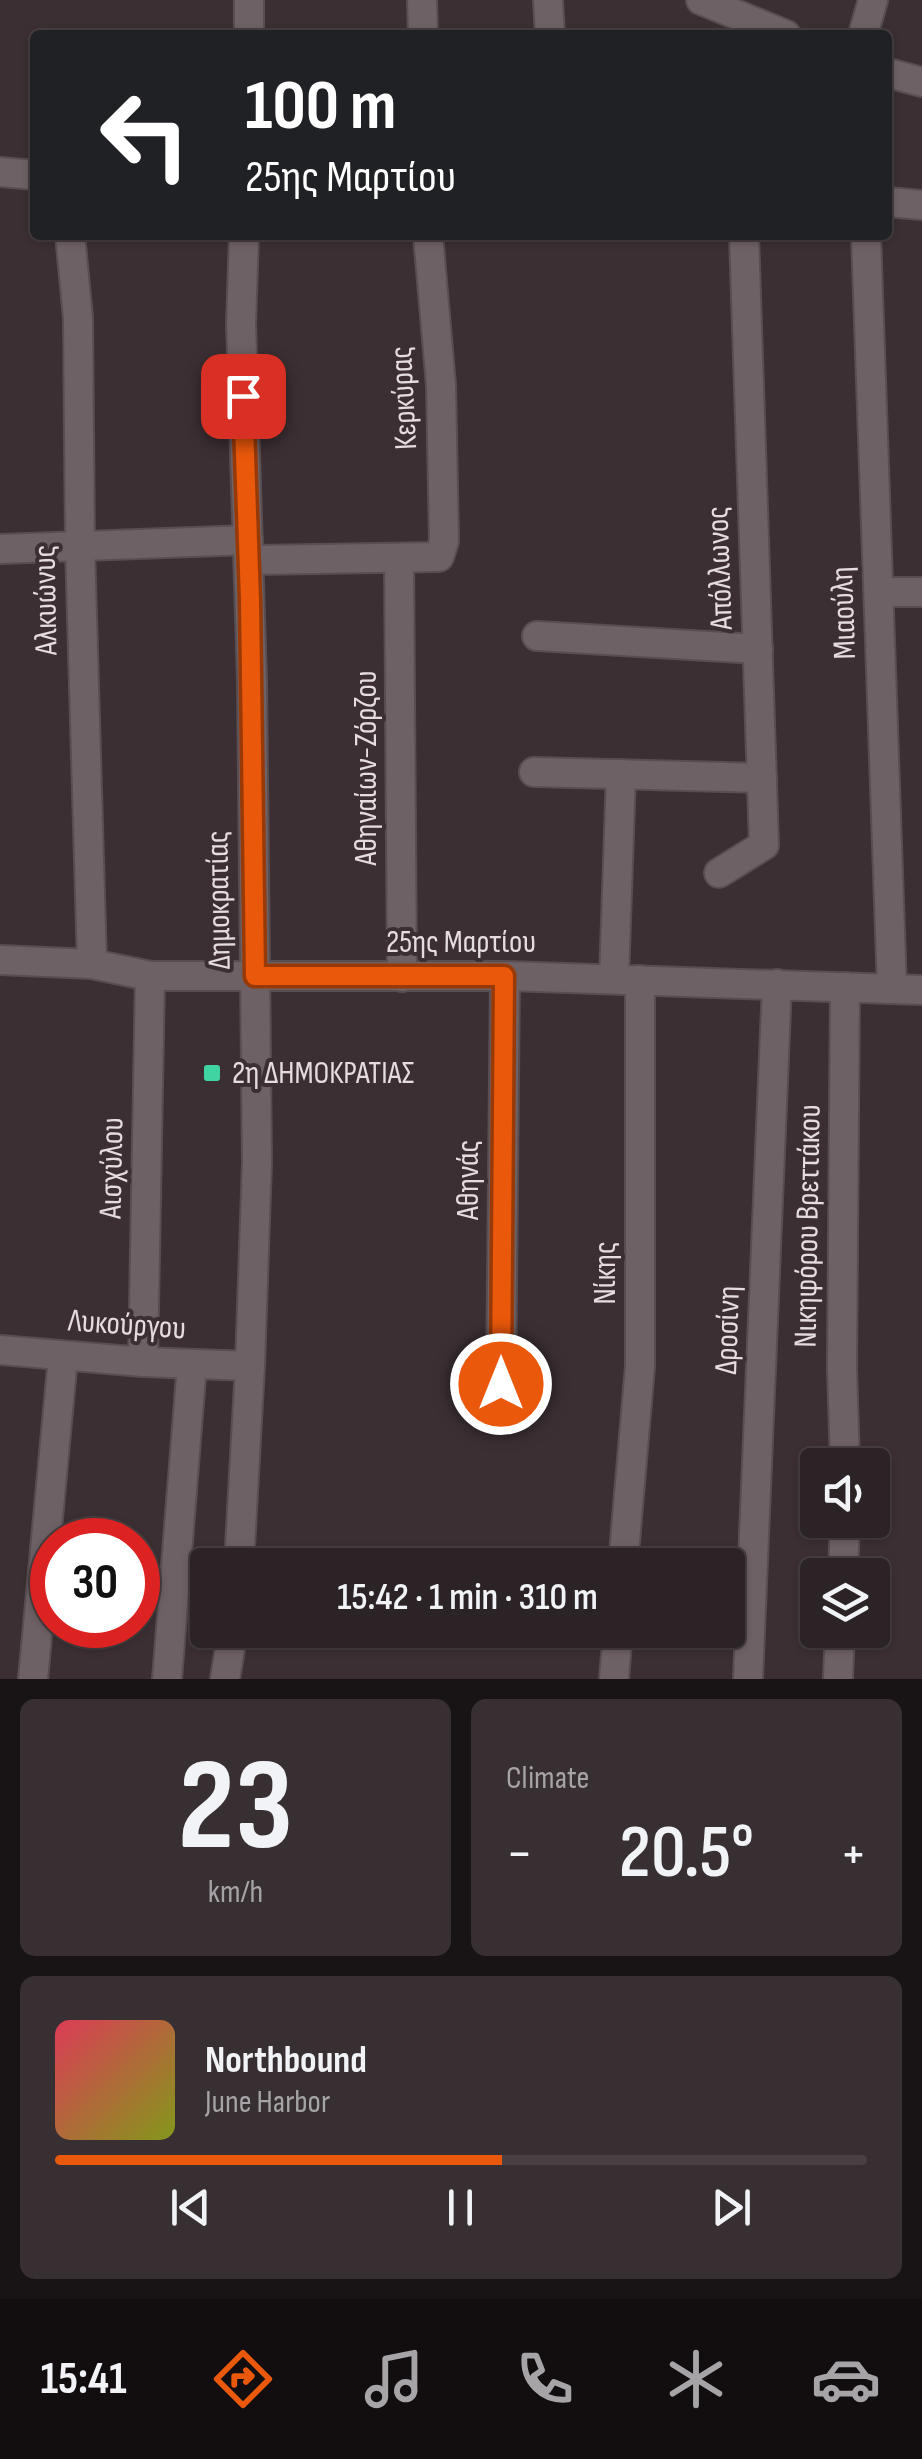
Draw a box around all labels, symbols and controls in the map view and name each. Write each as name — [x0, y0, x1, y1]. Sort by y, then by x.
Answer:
text: 100 m — [245, 65, 396, 149]
icon: left — [80, 70, 210, 200]
text: 25ης Μαρτίου — [245, 150, 456, 205]
street label: Κερκύρας — [382, 345, 426, 451]
pin — [201, 354, 286, 439]
icon: arrive — [216, 369, 271, 424]
street label: Απόλλωνος — [698, 505, 742, 632]
street label: Αλκυώνυς — [26, 544, 66, 657]
street label: Μιαούλη — [823, 566, 865, 660]
street label: Αθηναίων-Ζόρζου — [347, 671, 386, 866]
street label: Δημοκρατίας — [198, 830, 240, 970]
street label: 25ης Μαρτίου — [386, 923, 536, 962]
place label: 2η ΔΗΜΟΚΡΑΤΙΑΣ — [232, 1054, 414, 1093]
marker: 2η ΔΗΜΟΚΡΑΤΙΑΣ — [201, 1062, 223, 1084]
street label: Νικηφόρου Βρεττάκου — [786, 1104, 830, 1348]
street label: Αισχύλου — [92, 1117, 132, 1220]
street label: Αθηνάς — [449, 1140, 488, 1221]
street label: Νίκης — [586, 1242, 625, 1304]
street label: Δροσίνη — [707, 1285, 749, 1375]
street label: Λυκούργου — [66, 1301, 187, 1349]
position arrow — [449, 1332, 553, 1436]
map controls — [800, 1448, 890, 1648]
button: sound — [800, 1448, 890, 1538]
speed limit sign: 30 — [30, 1518, 160, 1648]
button: layers — [800, 1558, 890, 1648]
text: 15:42 · 1 min · 310 m — [337, 1575, 598, 1620]
text: 23 — [178, 1730, 293, 1886]
text: Climate — [506, 1759, 589, 1798]
text: 20.5° — [619, 1808, 754, 1899]
text: − — [506, 1821, 533, 1888]
text: + — [840, 1821, 867, 1888]
text: km/h — [208, 1873, 263, 1912]
text: Northbound — [205, 2038, 367, 2083]
text: June Harbor — [205, 2083, 330, 2122]
icon: previous — [163, 2180, 218, 2235]
icon: pause — [433, 2180, 488, 2235]
icon: next — [704, 2180, 759, 2235]
icon: directions — [208, 2344, 278, 2414]
icon: music — [359, 2344, 429, 2414]
icon: phone — [510, 2344, 580, 2414]
icon: climate — [661, 2344, 731, 2414]
icon: car — [811, 2344, 881, 2414]
text: 15:41 — [40, 2352, 127, 2407]

